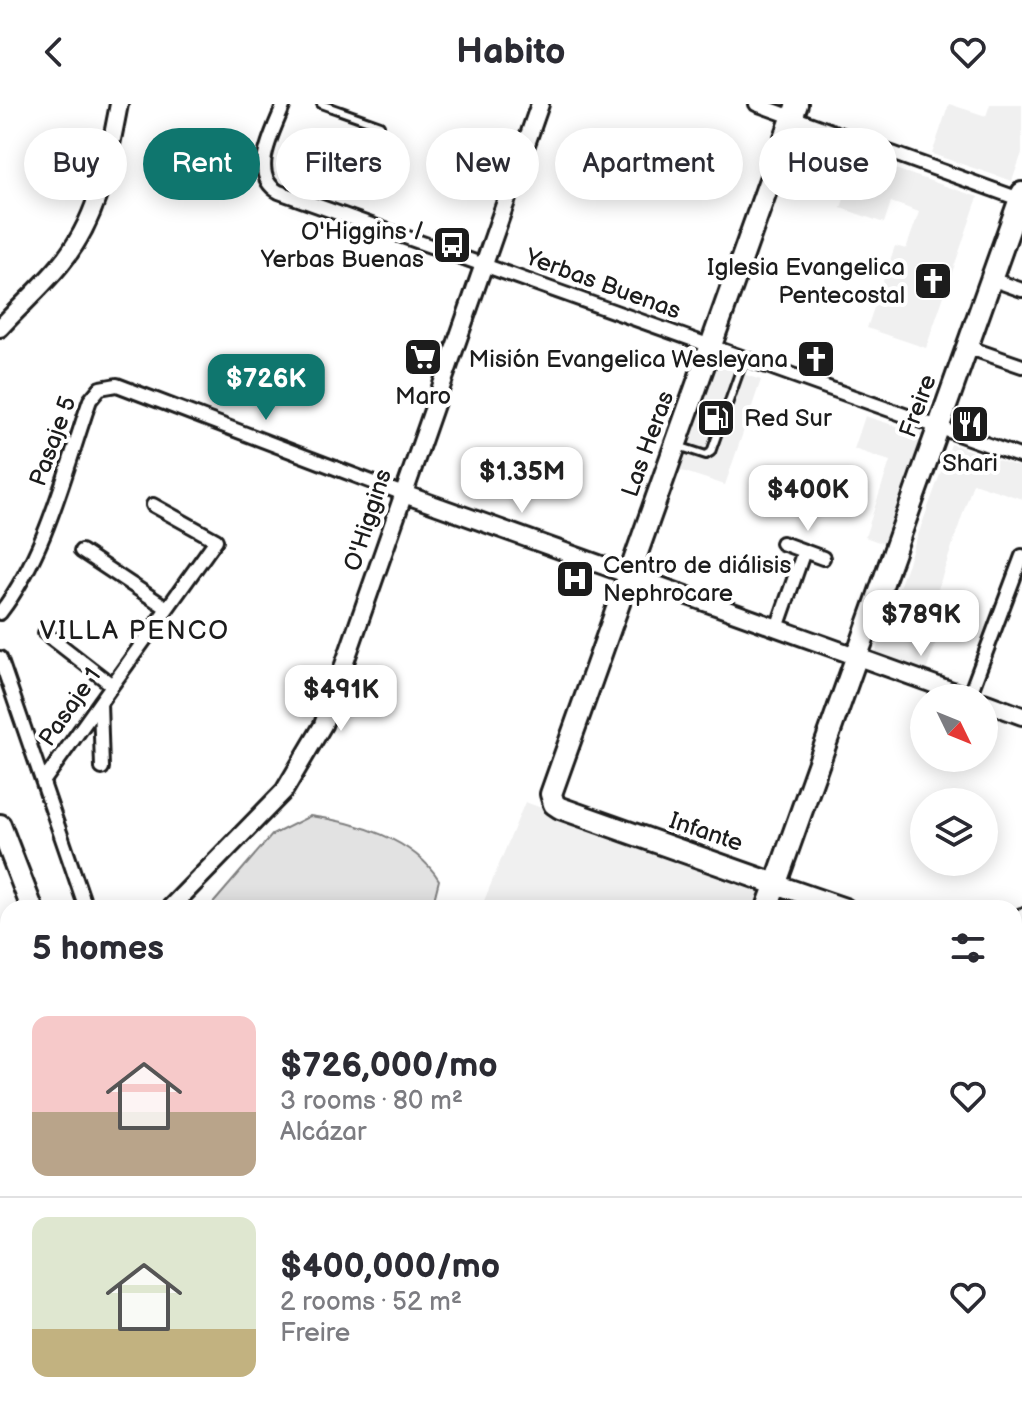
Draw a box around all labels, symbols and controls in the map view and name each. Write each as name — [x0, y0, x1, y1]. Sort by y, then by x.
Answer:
icon: back — [32, 30, 76, 74]
icon: heart — [946, 30, 990, 74]
text: Habito — [456, 31, 566, 74]
chip: Buy — [24, 128, 127, 200]
chip: Rent — [143, 128, 260, 200]
chip: Filters — [276, 128, 410, 200]
chip: New — [426, 128, 539, 200]
chip: Apartment — [555, 128, 743, 200]
chip: House — [759, 128, 897, 200]
place label: O'Higgins / Yerbas Buenas — [260, 217, 424, 274]
bus stop icon: O'Higgins / Yerbas Buenas — [431, 224, 473, 266]
street label: Yerbas Buenas — [520, 242, 685, 326]
place label: Iglesia Evangelica Pentecostal — [707, 253, 905, 310]
church icon: Iglesia Evangelica Pentecostal — [912, 260, 954, 302]
supermarket icon: Maro — [402, 336, 444, 378]
church icon: Misión Evangelica Wesleyana — [795, 338, 837, 380]
place label: Misión Evangelica Wesleyana — [469, 345, 788, 374]
pin: $726K — [210, 354, 322, 422]
text: $726K — [226, 364, 306, 395]
street label: Freire — [893, 371, 943, 441]
place label: Maro — [395, 382, 451, 411]
street label: Las Heras — [615, 387, 681, 501]
street label: Pasaje 5 — [23, 392, 83, 490]
fuel station icon: Red Sur — [695, 397, 737, 439]
restaurant icon: Shari — [949, 403, 991, 445]
place label: Red Sur — [744, 404, 832, 433]
pin: $1.35M — [457, 447, 587, 515]
place label: Shari — [942, 449, 998, 478]
text: $1.35M — [479, 457, 565, 488]
street label: O'Higgins — [338, 465, 398, 575]
pin: $400K — [752, 465, 864, 533]
text: $400K — [767, 475, 849, 506]
place label: Centro de diálisis Nephrocare — [603, 551, 791, 608]
hospital icon: Centro de diálisis Nephrocare — [554, 558, 596, 600]
pin: $789K — [865, 590, 977, 658]
text: $789K — [881, 600, 961, 631]
district label: VILLA PENCO — [40, 616, 230, 647]
street label: Pasaje 1 — [33, 662, 107, 752]
pin: $491K — [285, 665, 397, 733]
text: $491K — [303, 675, 379, 706]
north arrow — [910, 684, 998, 772]
map controls — [910, 684, 998, 876]
button: layers — [910, 788, 998, 876]
street label: Infante — [665, 806, 747, 858]
icon: filters — [946, 926, 990, 970]
text: 5 homes — [32, 928, 164, 969]
text: $726,000/mo — [280, 1045, 498, 1086]
icon: home — [96, 1048, 192, 1144]
icon: heart — [946, 1074, 990, 1118]
text: 3 rooms · 80 m² — [280, 1086, 463, 1117]
text: Alcázar — [280, 1117, 366, 1148]
text: $400,000/mo — [280, 1246, 500, 1287]
icon: home — [96, 1249, 192, 1345]
icon: heart — [946, 1275, 990, 1319]
text: 2 rooms · 52 m² — [280, 1287, 462, 1318]
text: Freire — [280, 1318, 350, 1349]

